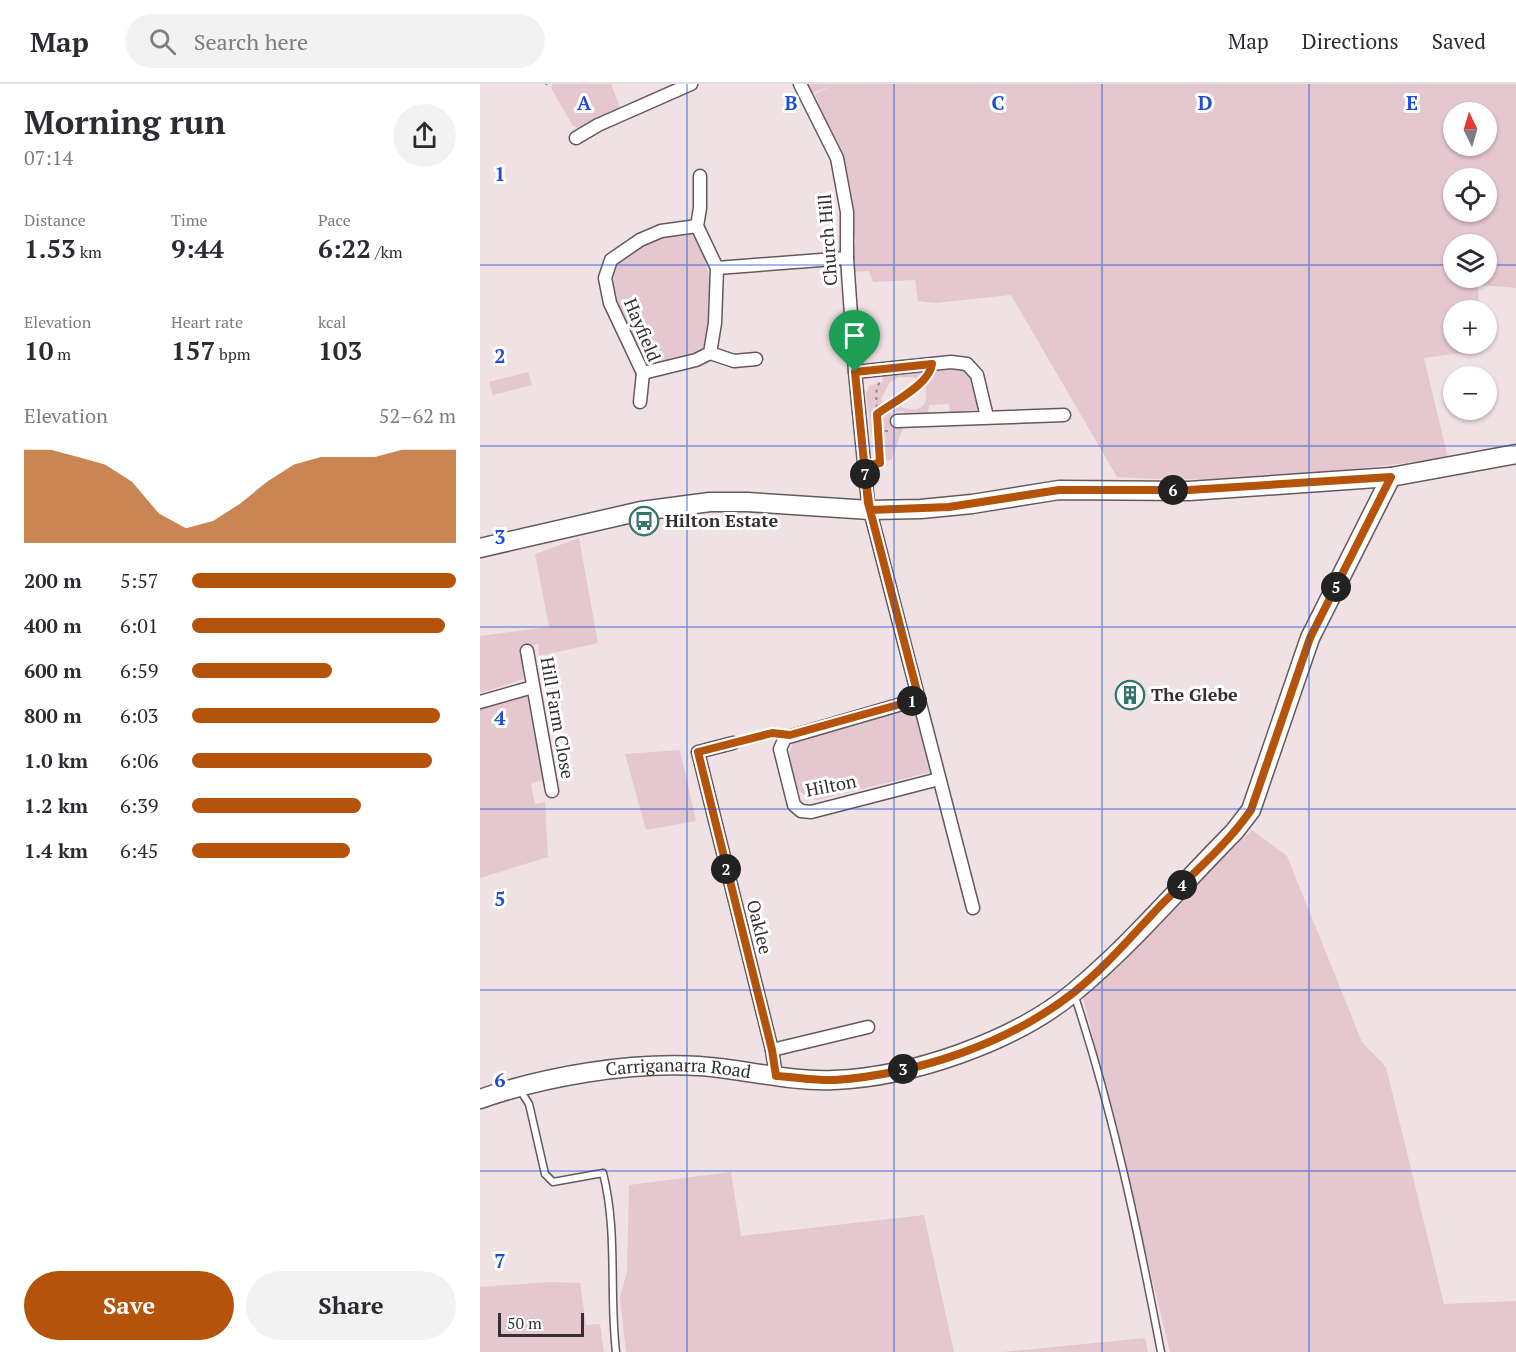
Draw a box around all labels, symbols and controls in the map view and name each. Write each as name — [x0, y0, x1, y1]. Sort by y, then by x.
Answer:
search box — [125, 14, 545, 68]
text: Map — [30, 23, 89, 60]
icon: search — [146, 25, 179, 58]
text: Search here — [194, 27, 308, 56]
text: Map — [1228, 27, 1269, 55]
text: Directions — [1302, 27, 1399, 55]
text: Saved — [1432, 27, 1486, 55]
text: A — [577, 89, 592, 116]
text: B — [785, 89, 798, 116]
text: C — [991, 89, 1005, 116]
text: D — [1198, 89, 1212, 116]
text: E — [1406, 89, 1418, 116]
text: Morning run — [24, 100, 226, 143]
north arrow — [1443, 102, 1497, 156]
map controls — [1443, 102, 1497, 420]
button: share — [393, 104, 456, 167]
text: 07:14 — [24, 144, 73, 171]
text: 1 — [494, 160, 506, 187]
button: locate — [1443, 168, 1497, 222]
street label: Church Hill — [812, 193, 842, 287]
text: Distance — [24, 209, 86, 231]
text: Time — [171, 209, 208, 231]
text: Pace — [318, 209, 351, 231]
text: 1.53 — [24, 231, 76, 265]
text: 9:44 — [171, 231, 224, 265]
text: 6:22 — [318, 231, 371, 265]
button: layers — [1443, 234, 1497, 288]
text: km — [76, 241, 102, 263]
text: /km — [371, 241, 402, 263]
street label: Hayfield — [619, 294, 667, 365]
button: + — [1443, 300, 1497, 354]
pin — [829, 310, 880, 372]
text: Elevation — [24, 311, 91, 333]
text: Heart rate — [171, 311, 243, 333]
text: kcal — [318, 311, 346, 333]
icon: arrive — [838, 319, 871, 352]
text: 10 — [24, 333, 53, 367]
text: 157 — [171, 333, 215, 367]
text: 103 — [318, 333, 362, 367]
text: 2 — [494, 342, 506, 369]
text: m — [53, 343, 71, 365]
text: bpm — [215, 343, 251, 365]
button: − — [1443, 366, 1497, 420]
text: Elevation — [24, 402, 108, 429]
text: 52–62 m — [379, 402, 456, 429]
pin: 7 — [850, 459, 880, 489]
text: 7 — [860, 463, 870, 485]
pin: 6 — [1158, 475, 1188, 505]
text: 6 — [1168, 479, 1178, 501]
bus stop icon: Hilton Estate — [628, 505, 660, 537]
place label: Hilton Estate — [665, 508, 779, 532]
text: 3 — [494, 523, 506, 550]
text: 200 m — [24, 567, 82, 594]
text: 5:57 — [120, 567, 159, 594]
pin: 5 — [1321, 572, 1351, 602]
text: 5 — [1331, 576, 1341, 598]
text: 400 m — [24, 612, 82, 639]
text: 6:01 — [120, 612, 159, 639]
street label: Hill Farm Close — [535, 655, 581, 781]
text: 600 m — [24, 657, 82, 684]
text: 6:59 — [120, 657, 159, 684]
building icon: The Glebe — [1114, 679, 1146, 711]
place label: The Glebe — [1151, 682, 1238, 706]
pin: 1 — [897, 686, 927, 716]
text: 1 — [907, 690, 917, 712]
text: 800 m — [24, 702, 82, 729]
text: 6:03 — [120, 702, 159, 729]
text: 4 — [494, 704, 506, 731]
text: 1.0 km — [24, 747, 88, 774]
text: 6:06 — [120, 747, 159, 774]
street label: Hilton — [803, 768, 859, 802]
text: 1.2 km — [24, 792, 88, 819]
text: 6:39 — [120, 792, 159, 819]
text: 1.4 km — [24, 837, 88, 864]
text: 6:45 — [120, 837, 159, 864]
pin: 2 — [711, 854, 741, 884]
text: 2 — [721, 858, 731, 880]
pin: 4 — [1167, 870, 1197, 900]
text: 4 — [1177, 874, 1187, 896]
text: 5 — [494, 885, 506, 912]
street label: Oaklee — [742, 897, 778, 956]
street label: Carriganarra Road — [604, 1052, 753, 1083]
pin: 3 — [888, 1054, 918, 1084]
text: 3 — [898, 1058, 908, 1080]
text: 6 — [494, 1066, 506, 1093]
text: 7 — [494, 1247, 506, 1274]
button: Save — [24, 1271, 234, 1340]
button: Share — [246, 1271, 456, 1340]
scale bar — [498, 1310, 584, 1338]
text: 50 m — [507, 1312, 542, 1334]

